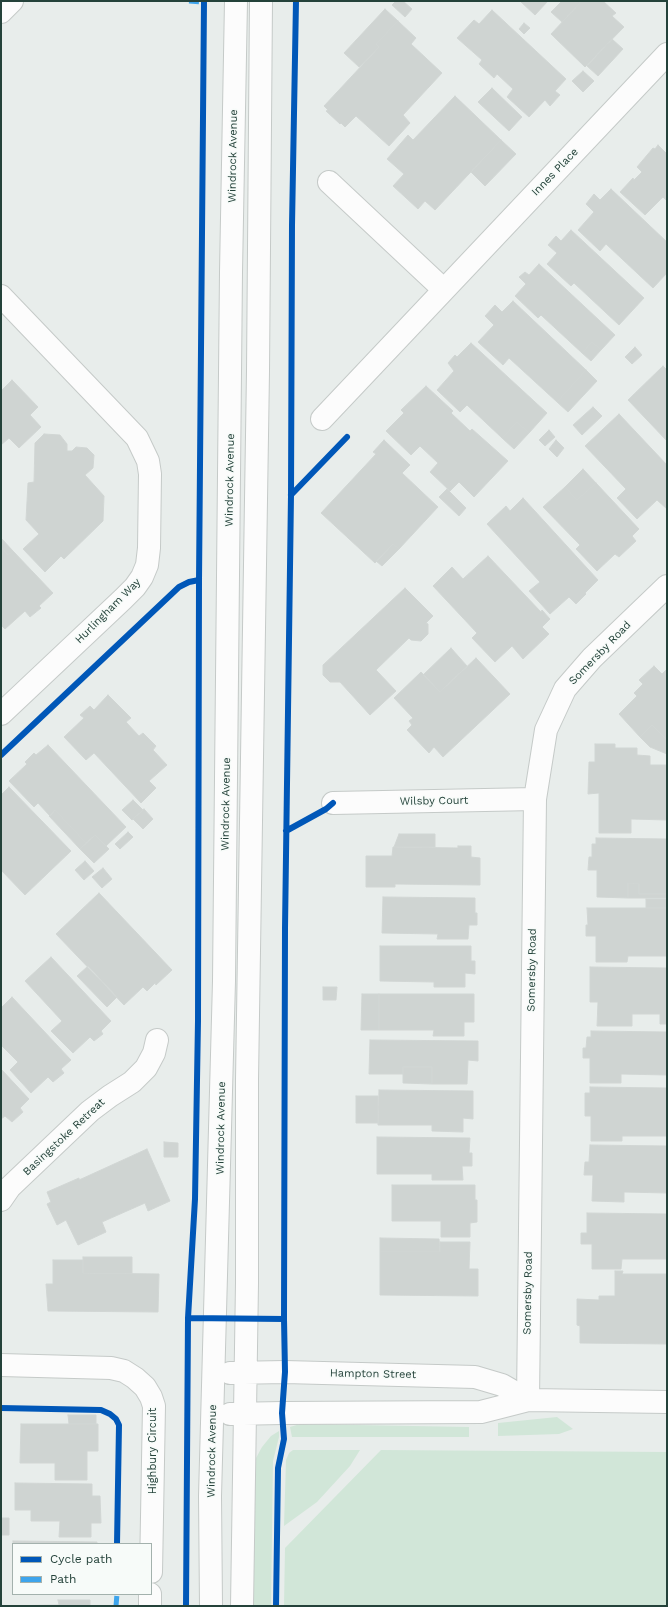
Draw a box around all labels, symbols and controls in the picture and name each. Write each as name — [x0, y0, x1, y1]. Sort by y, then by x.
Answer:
street label: Windrock Avenue — [226, 109, 240, 203]
street label: Innes Place — [529, 145, 581, 199]
street label: Windrock Avenue — [223, 433, 237, 527]
street label: Hurlingham Way — [73, 576, 143, 646]
street label: Somersby Road — [566, 618, 634, 688]
street label: Windrock Avenue — [219, 757, 233, 851]
street label: Wilsby Court — [400, 794, 468, 808]
street label: Somersby Road — [525, 928, 539, 1012]
street label: Windrock Avenue — [214, 1081, 228, 1175]
street label: Basingstoke Retreat — [20, 1096, 108, 1178]
street label: Somersby Road — [521, 1251, 535, 1335]
street label: Hampton Street — [330, 1367, 416, 1381]
street label: Windrock Avenue — [205, 1404, 219, 1498]
street label: Highbury Circuit — [146, 1408, 160, 1494]
legend — [12, 1543, 152, 1595]
text: Cycle path — [50, 1552, 112, 1566]
text: Path — [50, 1572, 76, 1586]

